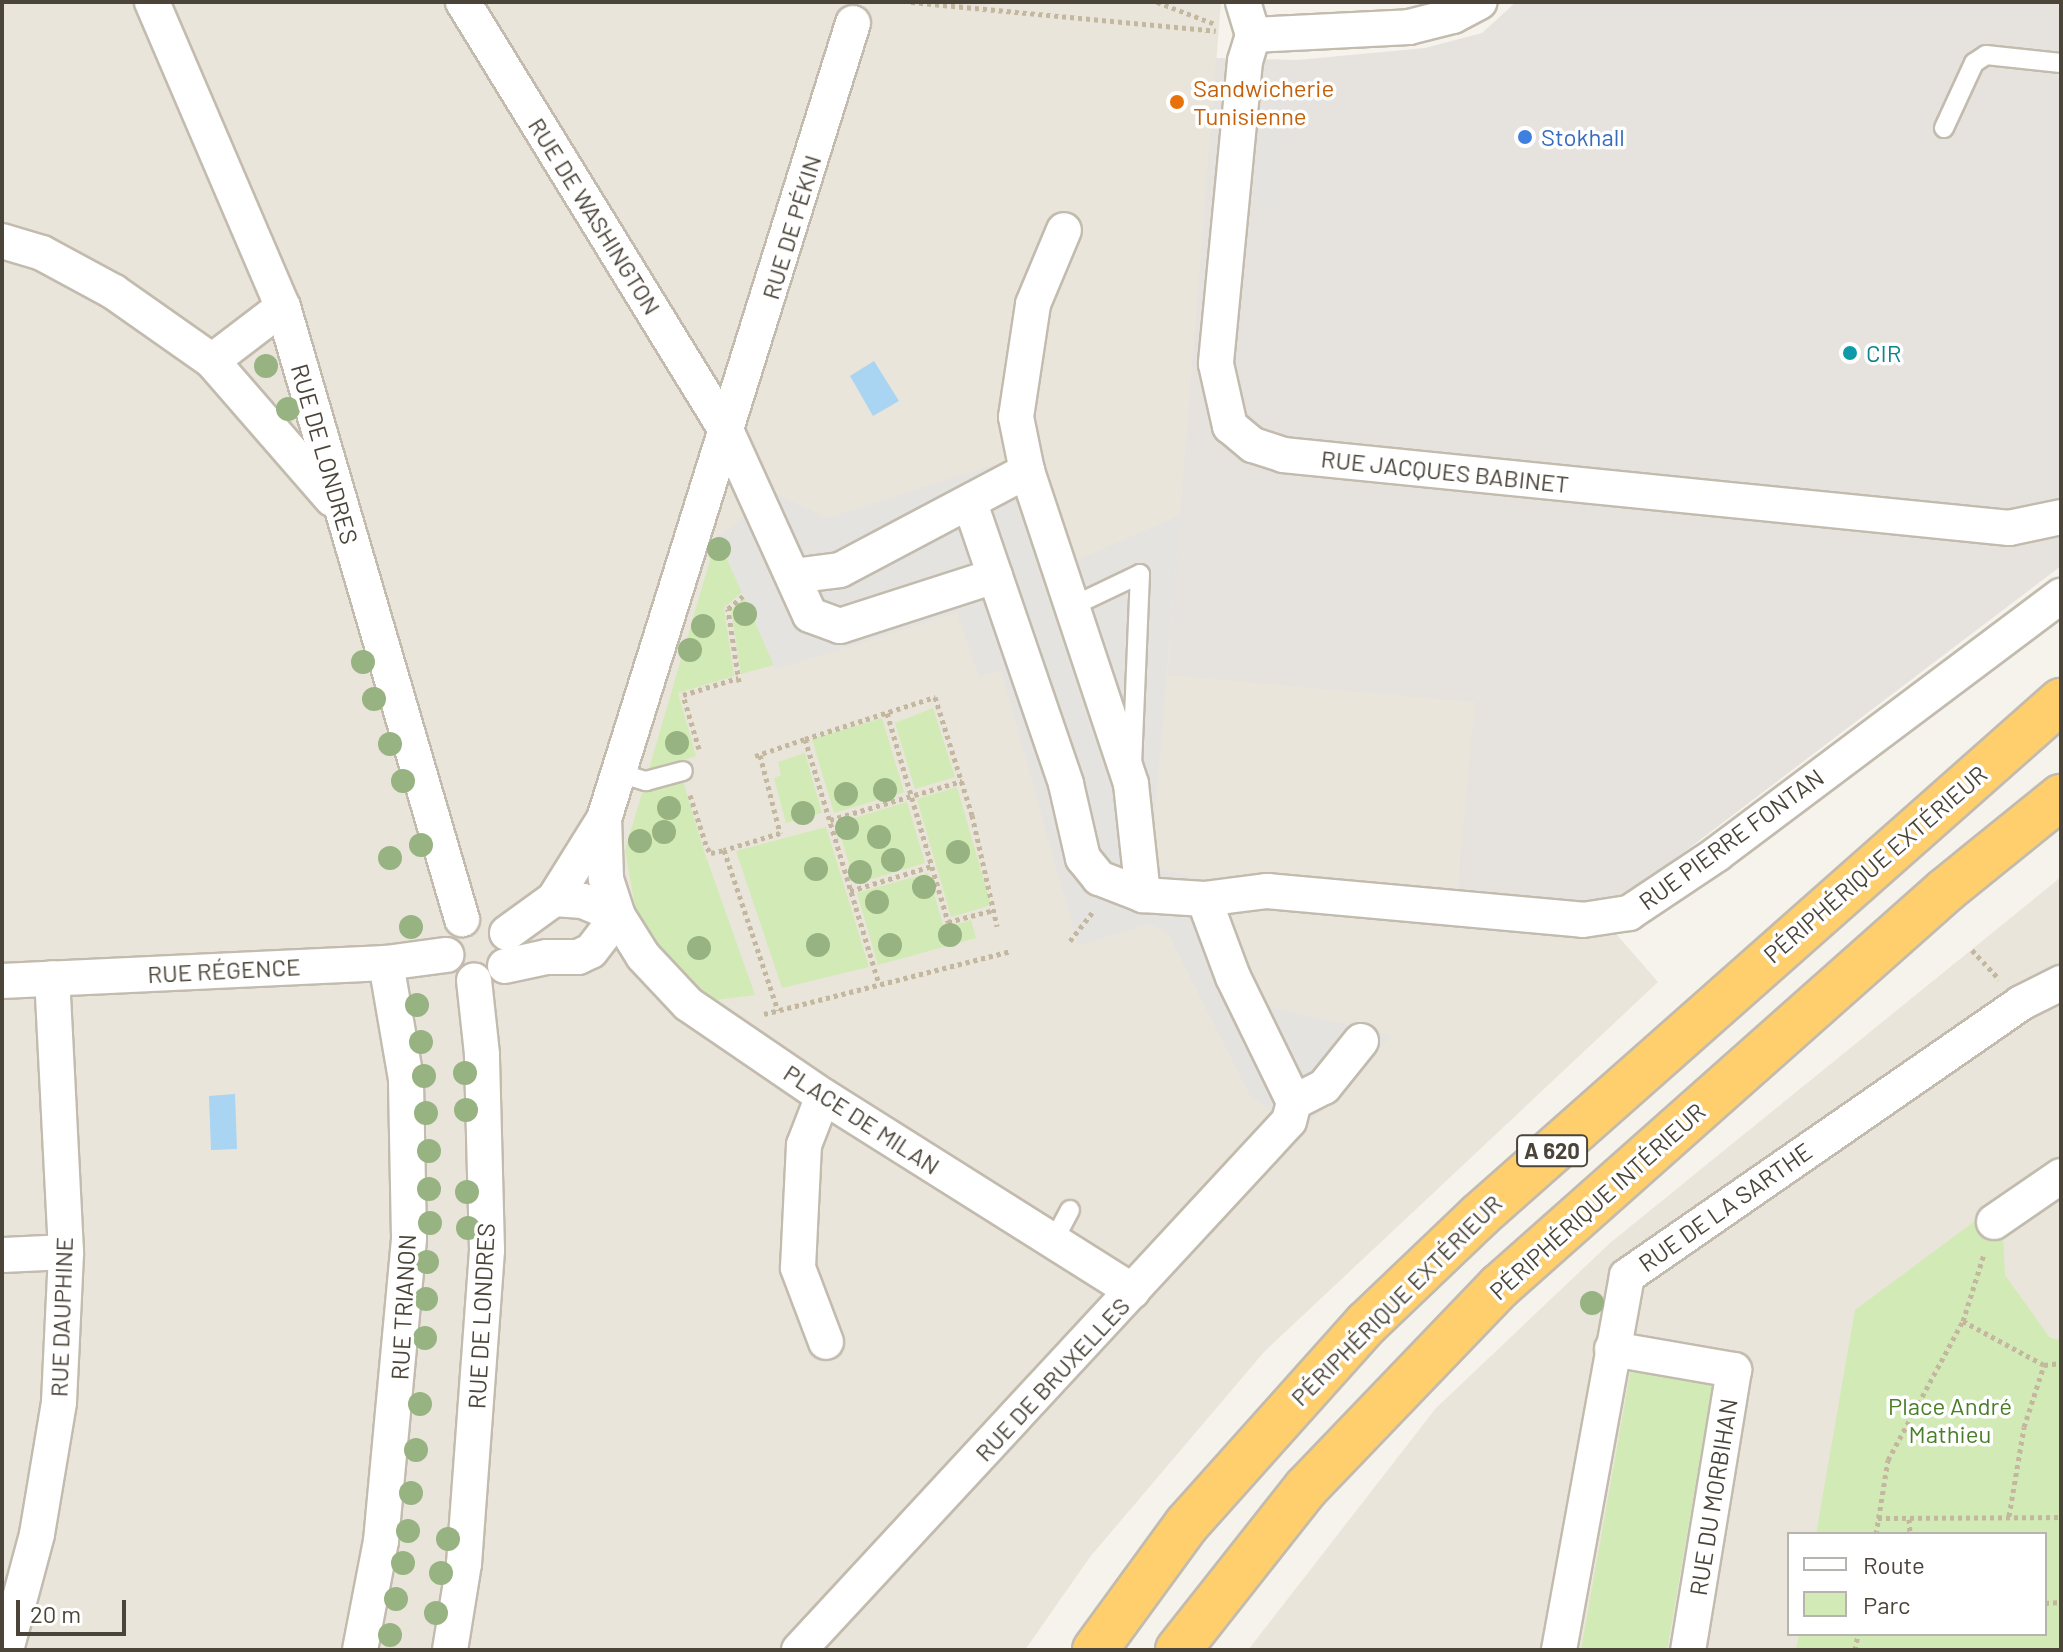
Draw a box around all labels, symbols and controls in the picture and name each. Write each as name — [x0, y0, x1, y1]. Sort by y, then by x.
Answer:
place label: Sandwicherie Tunisienne — [1193, 74, 1334, 130]
marker: Sandwicherie Tunisienne — [1168, 93, 1186, 111]
street label: RUE DE WASHINGTON — [523, 112, 667, 320]
place label: Stokhall — [1541, 123, 1625, 151]
marker: Stokhall — [1516, 128, 1534, 146]
street label: RUE DE PÉKIN — [755, 151, 827, 303]
place label: CIR — [1866, 339, 1901, 367]
marker: CIR — [1841, 344, 1859, 362]
street label: RUE DE LONDRES — [286, 361, 364, 547]
street label: RUE JACQUES BABINET — [1320, 444, 1570, 498]
street label: PÉRIPHÉRIQUE EXTÉRIEUR — [1758, 759, 1992, 969]
street label: RUE PIERRE FONTAN — [1633, 762, 1829, 916]
street label: RUE RÉGENCE — [147, 952, 301, 988]
street label: PLACE DE MILAN — [779, 1058, 945, 1180]
street label: PÉRIPHÉRIQUE INTÉRIEUR — [1483, 1097, 1711, 1305]
road number: A 620 — [1516, 1133, 1588, 1169]
street label: RUE DE LA SARTHE — [1633, 1136, 1817, 1278]
street label: PÉRIPHÉRIQUE EXTÉRIEUR — [1285, 1189, 1507, 1411]
street label: RUE DE LONDRES — [462, 1222, 500, 1410]
street label: RUE TRIANON — [385, 1233, 421, 1381]
street label: RUE DAUPHINE — [44, 1236, 78, 1398]
street label: RUE DE BRUXELLES — [969, 1291, 1135, 1467]
park label: Place André Mathieu — [1888, 1392, 2012, 1448]
street label: RUE DU MORBIHAN — [1683, 1396, 1743, 1598]
legend — [1787, 1532, 2047, 1636]
text: Route — [1863, 1550, 1925, 1579]
scale bar — [20, 1584, 130, 1634]
text: Parc — [1863, 1590, 1911, 1619]
text: 20 m — [30, 1599, 81, 1628]

